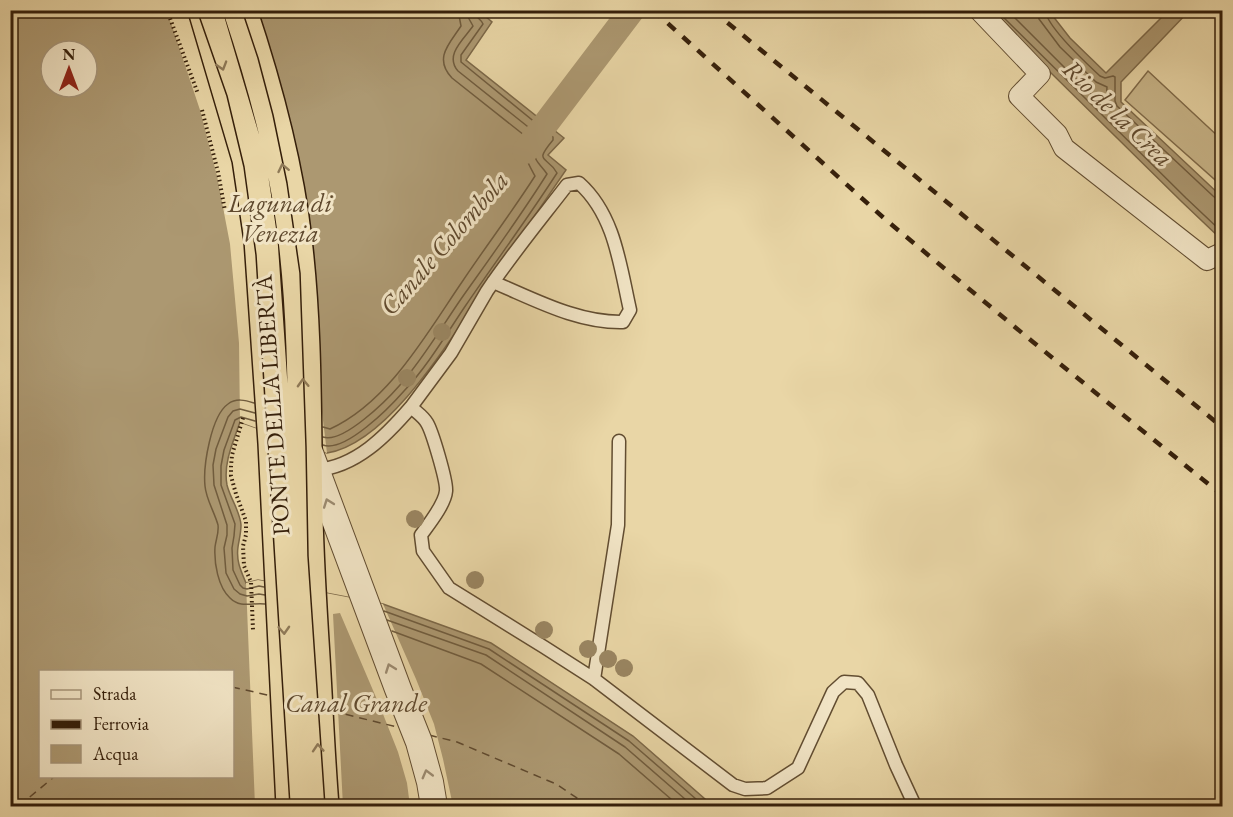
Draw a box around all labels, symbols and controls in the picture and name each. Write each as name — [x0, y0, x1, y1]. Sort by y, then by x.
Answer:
north arrow — [39, 39, 99, 99]
text: N — [63, 44, 76, 65]
water label: Rio de la Crea — [1056, 52, 1180, 174]
one-way arrow — [215, 61, 227, 71]
one-way arrow — [277, 164, 290, 174]
water label: Canale Colombola — [372, 164, 516, 322]
water label: Laguna di Venezia — [227, 186, 333, 250]
street label: PONTE DELLA LIBERTÀ — [247, 273, 297, 536]
one-way arrow — [297, 379, 310, 388]
one-way arrow — [323, 499, 336, 509]
one-way arrow — [278, 625, 291, 634]
one-way arrow — [384, 663, 397, 674]
legend — [39, 670, 234, 778]
text: Strada — [93, 682, 137, 705]
water label: Canal Grande — [285, 686, 428, 720]
text: Ferrovia — [93, 712, 150, 735]
text: Acqua — [92, 742, 139, 765]
one-way arrow — [312, 744, 325, 753]
one-way arrow — [422, 769, 435, 779]

